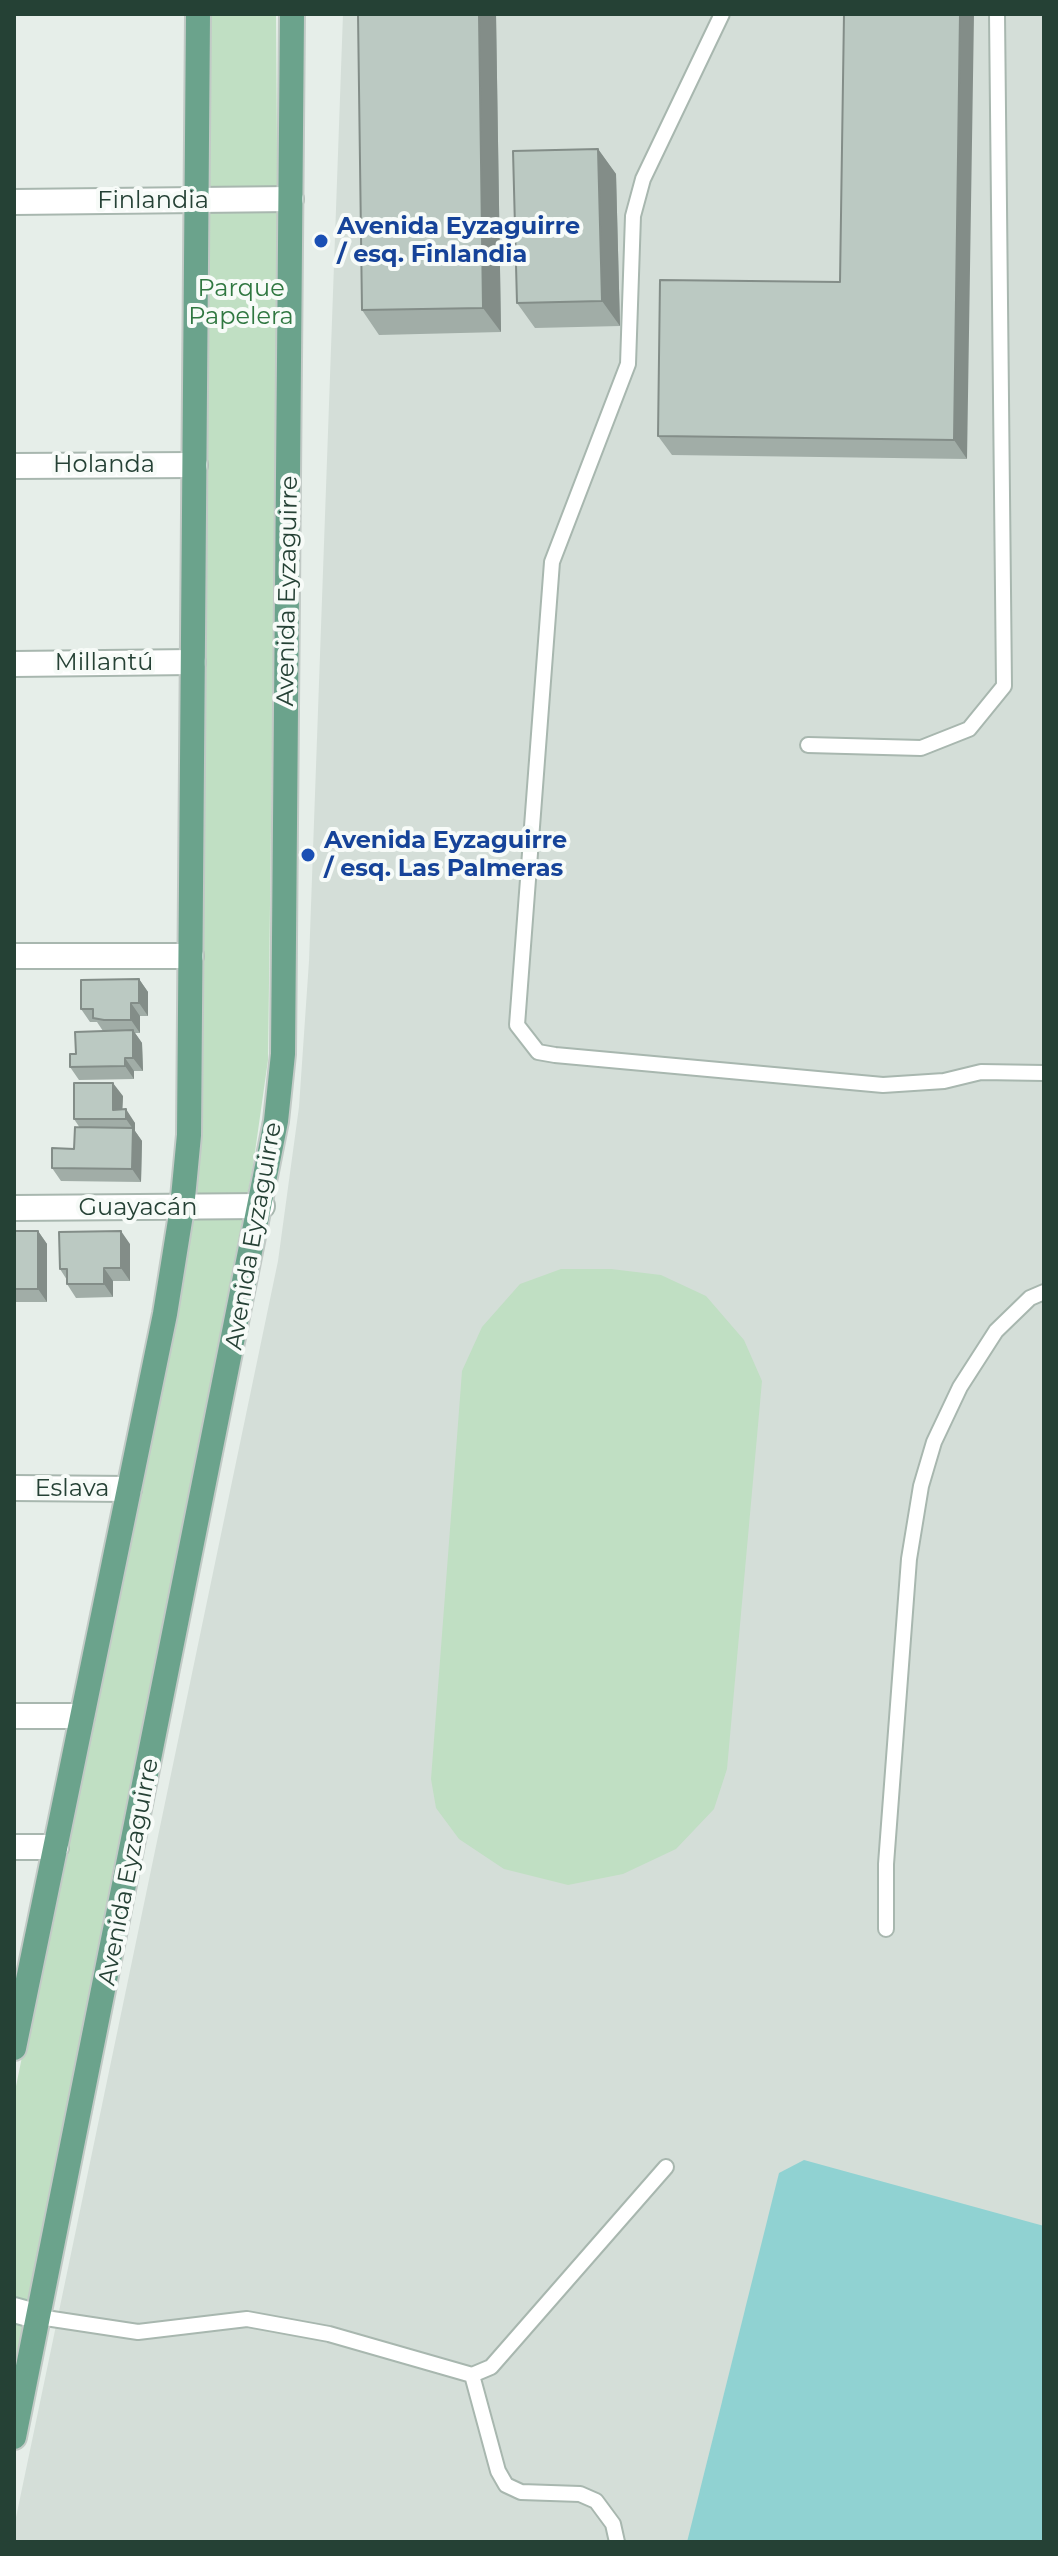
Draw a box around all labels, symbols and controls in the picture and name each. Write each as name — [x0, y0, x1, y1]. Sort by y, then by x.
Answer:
street label: Finlandia — [97, 187, 209, 215]
place label: Avenida Eyzaguirre / esq. Finlandia — [337, 213, 580, 269]
marker: Avenida Eyzaguirre / esq. Finlandia — [312, 232, 330, 250]
park label: Parque Papelera — [188, 275, 294, 331]
street label: Holanda — [53, 451, 155, 479]
street label: Avenida Eyzaguirre — [272, 475, 304, 707]
street label: Millantú — [55, 649, 153, 677]
place label: Avenida Eyzaguirre / esq. Las Palmeras — [324, 827, 567, 883]
marker: Avenida Eyzaguirre / esq. Las Palmeras — [299, 846, 317, 864]
street label: Avenida Eyzaguirre — [220, 1120, 288, 1352]
street label: Guayacán — [79, 1194, 197, 1222]
street label: Eslava — [35, 1475, 109, 1503]
street label: Avenida Eyzaguirre — [93, 1756, 165, 1988]

